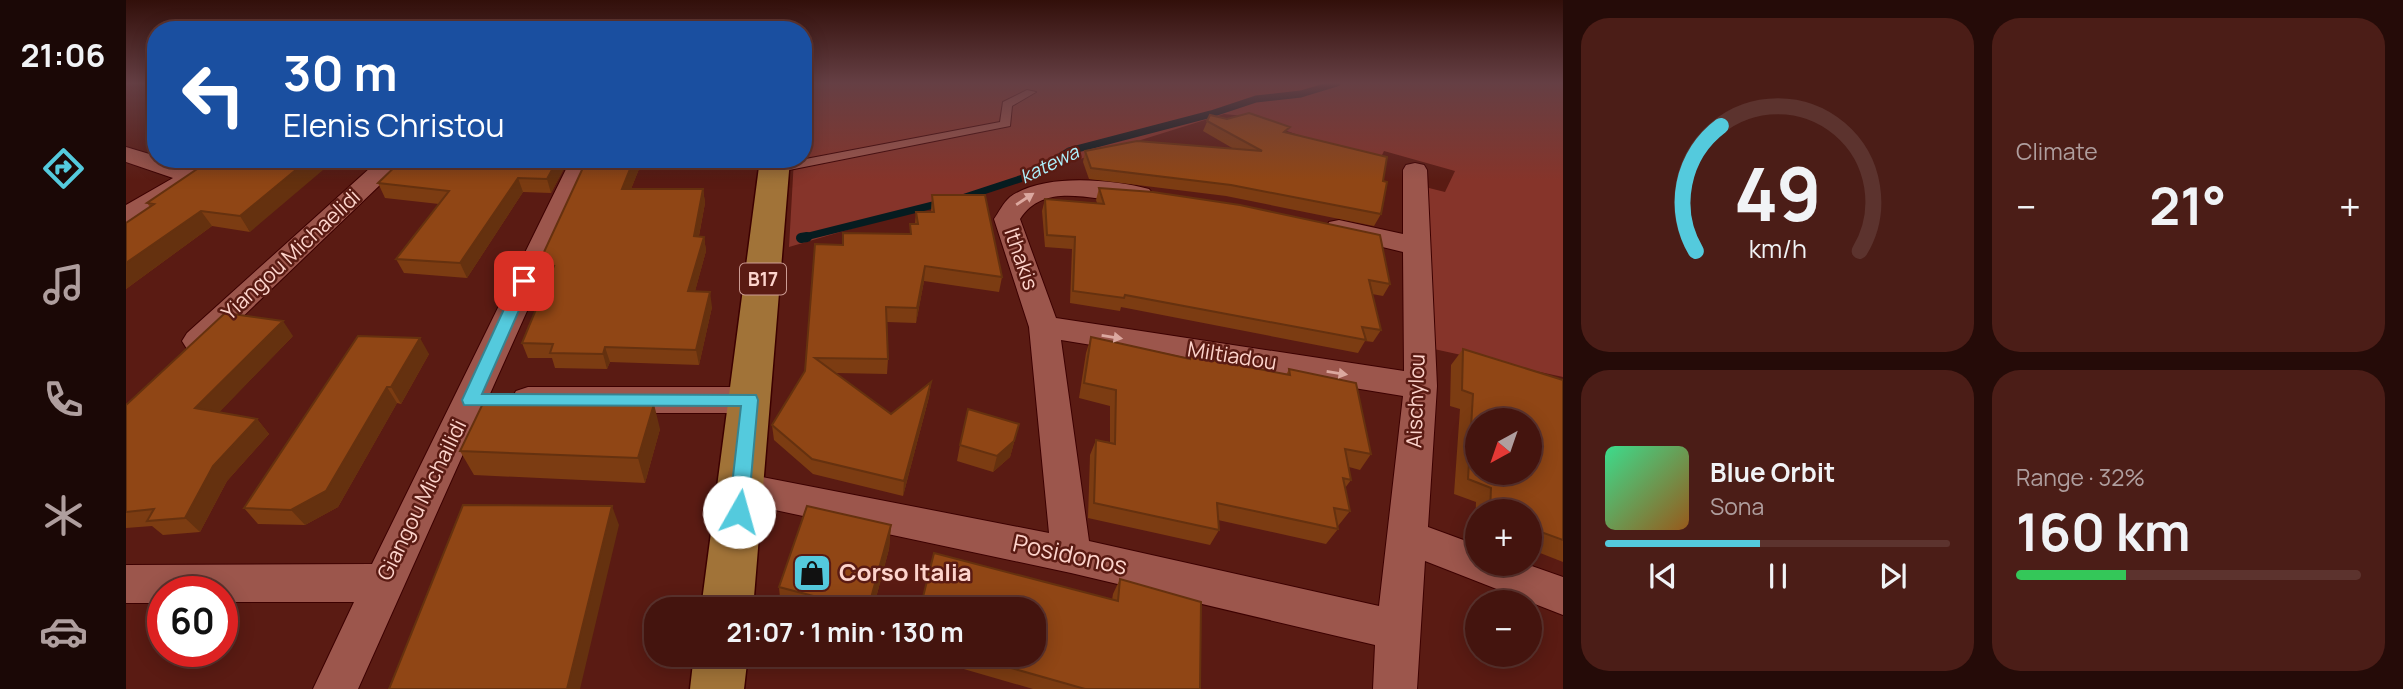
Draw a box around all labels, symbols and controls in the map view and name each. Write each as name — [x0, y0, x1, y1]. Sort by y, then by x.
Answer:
text: 21:06 — [21, 33, 105, 77]
text: 30 m — [283, 39, 398, 106]
icon: left — [168, 49, 259, 140]
text: Elenis Christou — [283, 103, 504, 147]
text: Climate — [2016, 135, 2098, 167]
water label: katewa — [1015, 138, 1084, 189]
text: 49 — [1734, 143, 1821, 243]
icon: directions — [39, 144, 88, 193]
text: 21° — [2149, 170, 2226, 241]
text: − — [2016, 180, 2037, 232]
text: + — [2339, 180, 2361, 232]
street label: Yiangou Michaelidi — [215, 183, 366, 326]
one-way arrow — [1015, 193, 1035, 206]
street label: Ithakis — [998, 224, 1046, 293]
text: km/h — [1748, 231, 1807, 266]
pin — [494, 251, 554, 311]
icon: music — [39, 260, 88, 309]
icon: arrive — [505, 262, 543, 300]
road number: B17 — [740, 264, 786, 294]
one-way arrow — [1101, 332, 1123, 343]
street label: Miltiadou — [1186, 334, 1279, 376]
street label: Aischylou — [1399, 353, 1431, 449]
one-way arrow — [1326, 367, 1348, 378]
icon: phone — [39, 375, 88, 424]
north arrow — [1465, 408, 1542, 485]
map controls — [1465, 408, 1542, 667]
street label: Giangou Michailidi — [370, 414, 472, 585]
text: Blue Orbit — [1710, 454, 1835, 490]
text: Range · 32% — [2016, 461, 2145, 493]
position arrow — [702, 475, 776, 549]
text: Sona — [1710, 490, 1764, 522]
icon: climate — [39, 491, 88, 540]
text: 160 km — [2016, 496, 2190, 567]
button: + — [1465, 499, 1542, 576]
street label: Posidonos — [1010, 525, 1130, 582]
shop icon: Corso Italia — [791, 552, 833, 594]
place label: Corso Italia — [839, 555, 972, 588]
icon: previous — [1644, 557, 1682, 595]
icon: pause — [1759, 557, 1797, 595]
icon: next — [1874, 557, 1912, 595]
speed limit sign: 60 — [147, 576, 238, 667]
button: − — [1465, 590, 1542, 667]
icon: car — [39, 607, 88, 656]
text: 21:07 · 1 min · 130 m — [726, 614, 964, 650]

